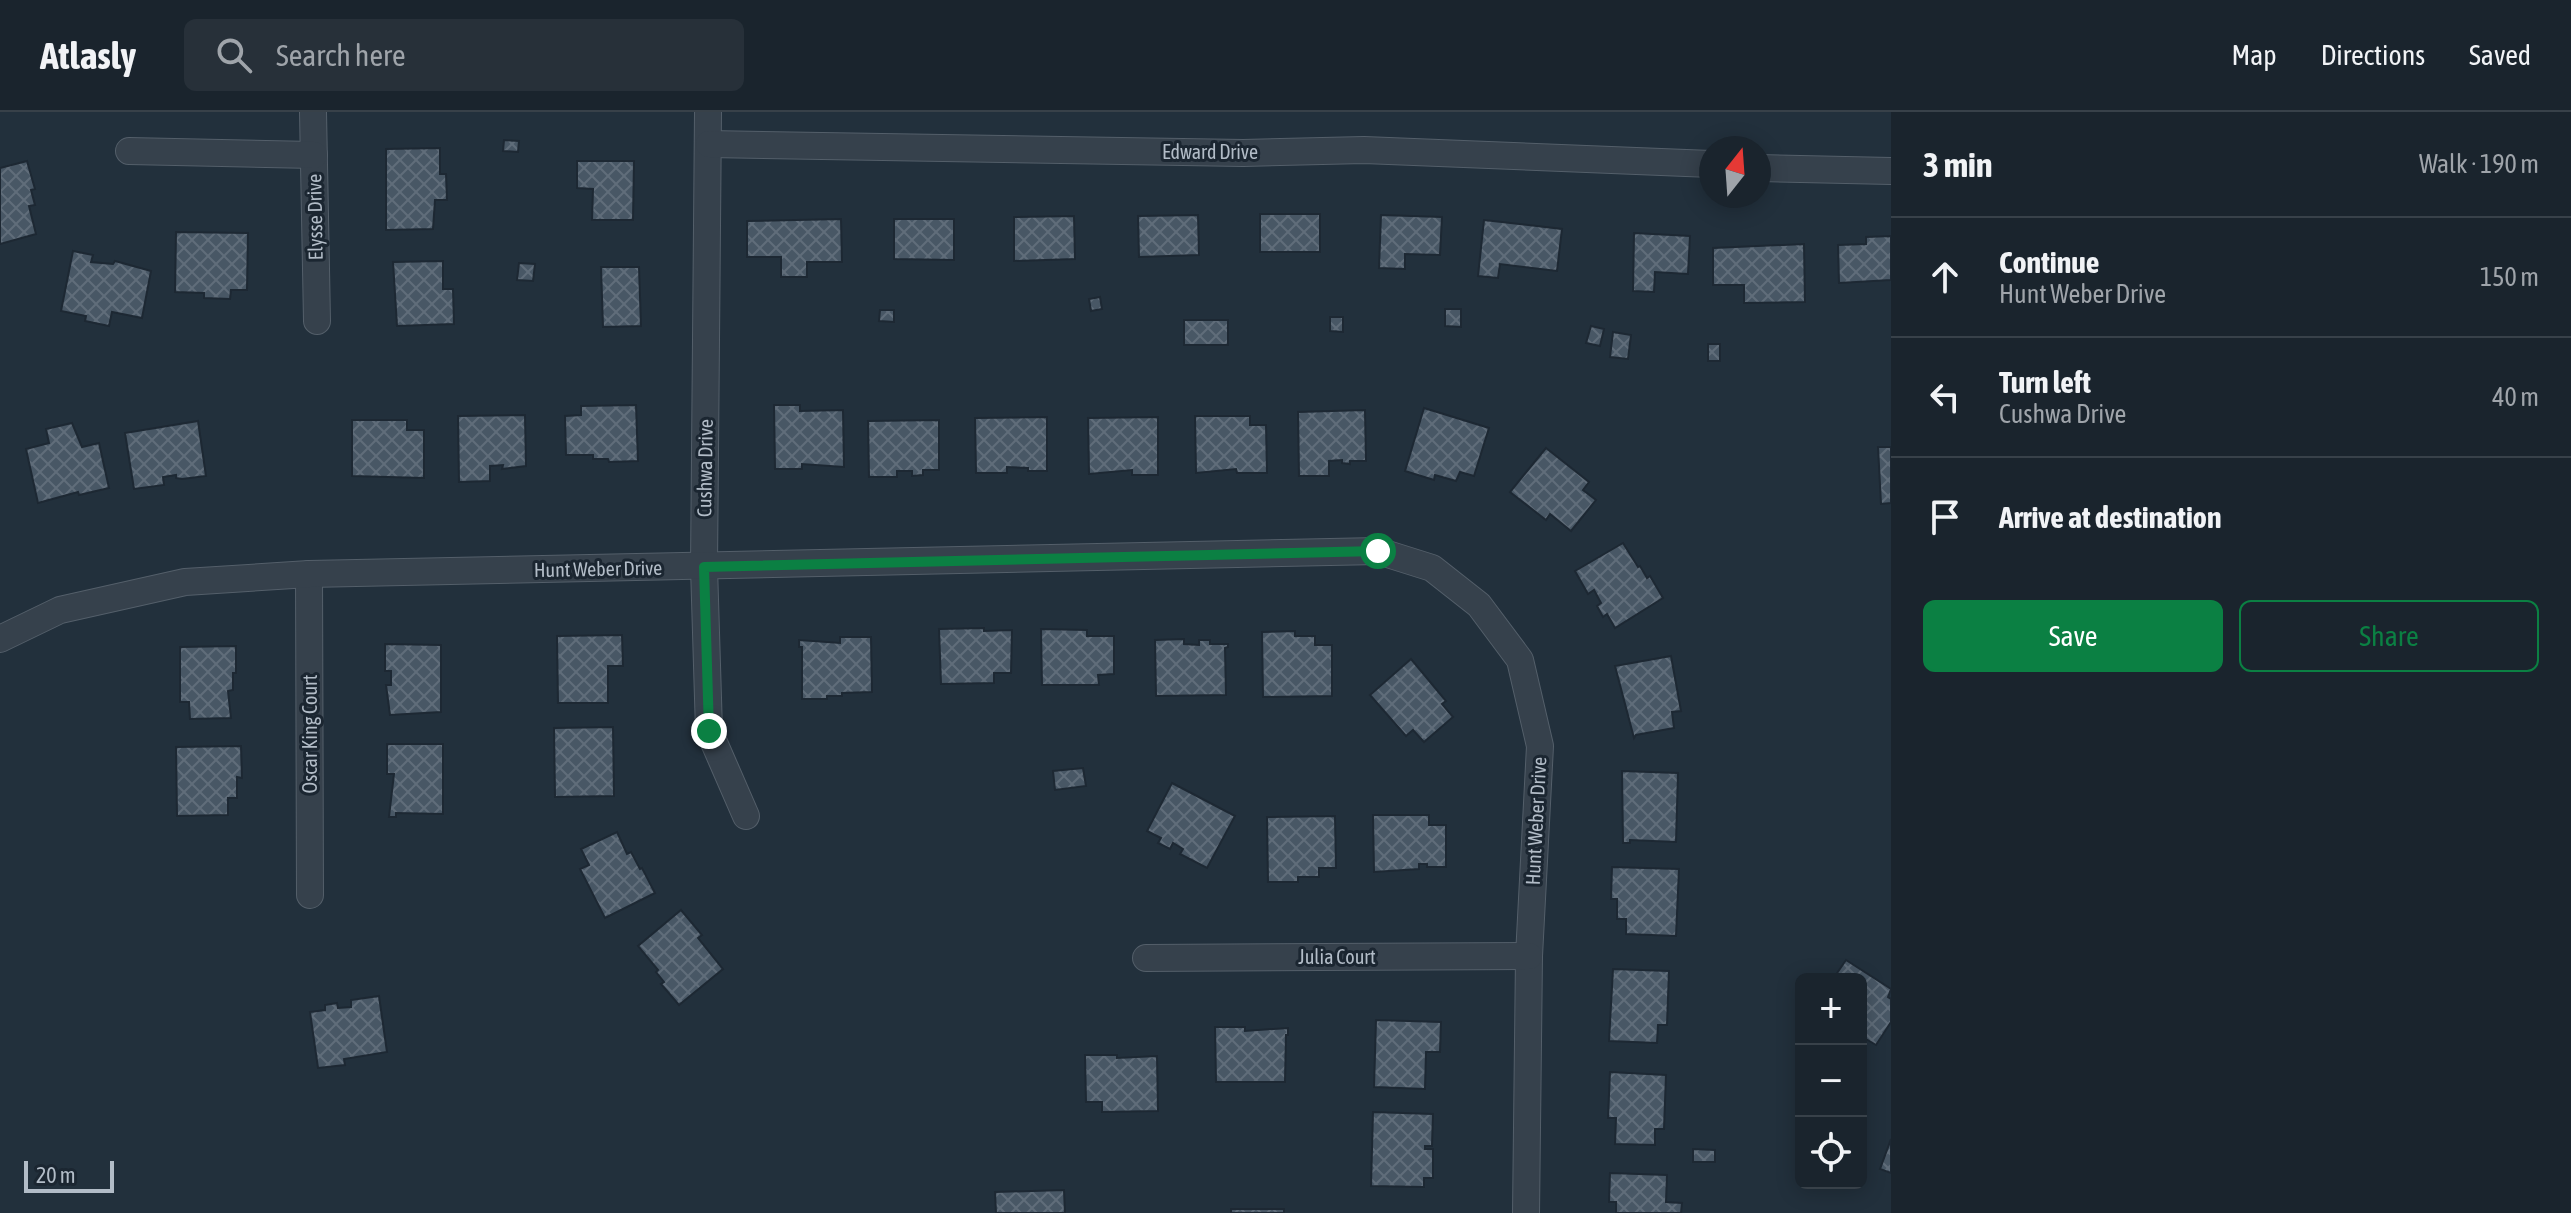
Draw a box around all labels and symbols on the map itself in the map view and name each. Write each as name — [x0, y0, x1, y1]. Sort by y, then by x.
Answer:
north arrow — [1699, 136, 1771, 208]
street label: Edward Drive — [1162, 140, 1258, 163]
street label: Elysse Drive — [302, 174, 327, 261]
street label: Cushwa Drive — [692, 419, 717, 517]
route start — [1360, 533, 1396, 569]
street label: Hunt Weber Drive — [534, 556, 662, 581]
street label: Oscar King Court — [298, 674, 321, 794]
route end — [691, 713, 727, 749]
street label: Hunt Weber Drive — [1521, 756, 1550, 886]
street label: Julia Court — [1298, 945, 1376, 968]
scale bar — [24, 1157, 114, 1193]

